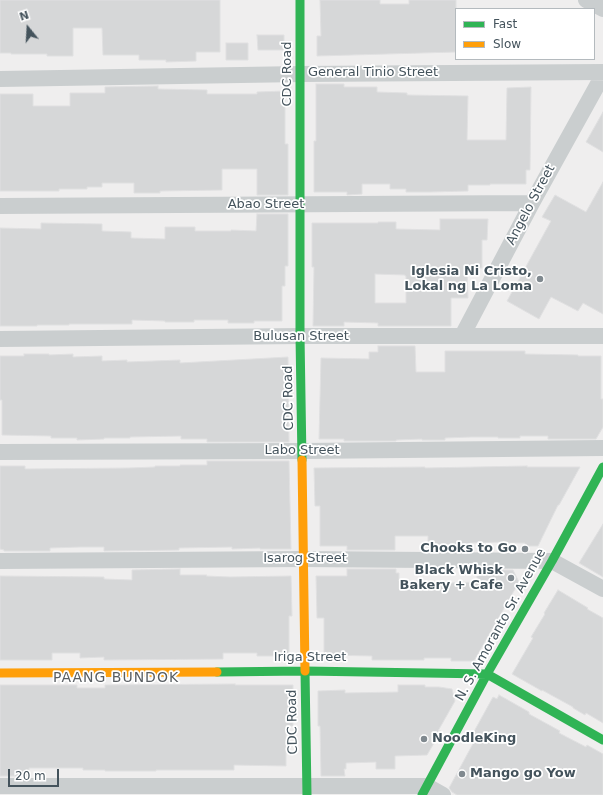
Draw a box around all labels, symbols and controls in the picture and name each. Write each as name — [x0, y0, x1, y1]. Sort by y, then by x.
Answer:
north arrow — [8, 8, 48, 48]
legend — [455, 8, 595, 60]
text: N — [18, 9, 31, 24]
text: Fast — [493, 17, 517, 31]
text: Slow — [493, 37, 521, 51]
street label: CDC Road — [280, 42, 296, 106]
street label: General Tinio Street — [308, 65, 438, 81]
street label: Angelo Street — [503, 162, 559, 248]
street label: Abao Street — [228, 197, 304, 213]
place label: Iglesia Ni Cristo, Lokal ng La Loma — [404, 264, 532, 295]
marker: Iglesia Ni Cristo, Lokal ng La Loma — [535, 274, 545, 284]
street label: Bulusan Street — [253, 329, 349, 345]
street label: CDC Road — [281, 365, 297, 431]
street label: Labo Street — [264, 443, 340, 459]
place label: Chooks to Go — [420, 541, 517, 557]
marker: Chooks to Go — [520, 544, 530, 554]
street label: N. S. Amoranto Sr. Avenue — [453, 546, 549, 704]
street label: Isarog Street — [263, 551, 347, 567]
place label: Black Whisk Bakery + Cafe — [400, 563, 503, 594]
marker: Black Whisk Bakery + Cafe — [506, 573, 516, 583]
street label: Iriga Street — [274, 650, 346, 666]
district label: PAANG BUNDOK — [53, 670, 179, 686]
street label: CDC Road — [285, 689, 301, 755]
place label: NoodleKing — [432, 731, 516, 747]
marker: NoodleKing — [419, 734, 429, 744]
scale bar — [10, 761, 61, 787]
place label: Mango go Yow — [470, 766, 576, 782]
text: 20 m — [15, 769, 46, 783]
marker: Mango go Yow — [457, 769, 467, 779]

